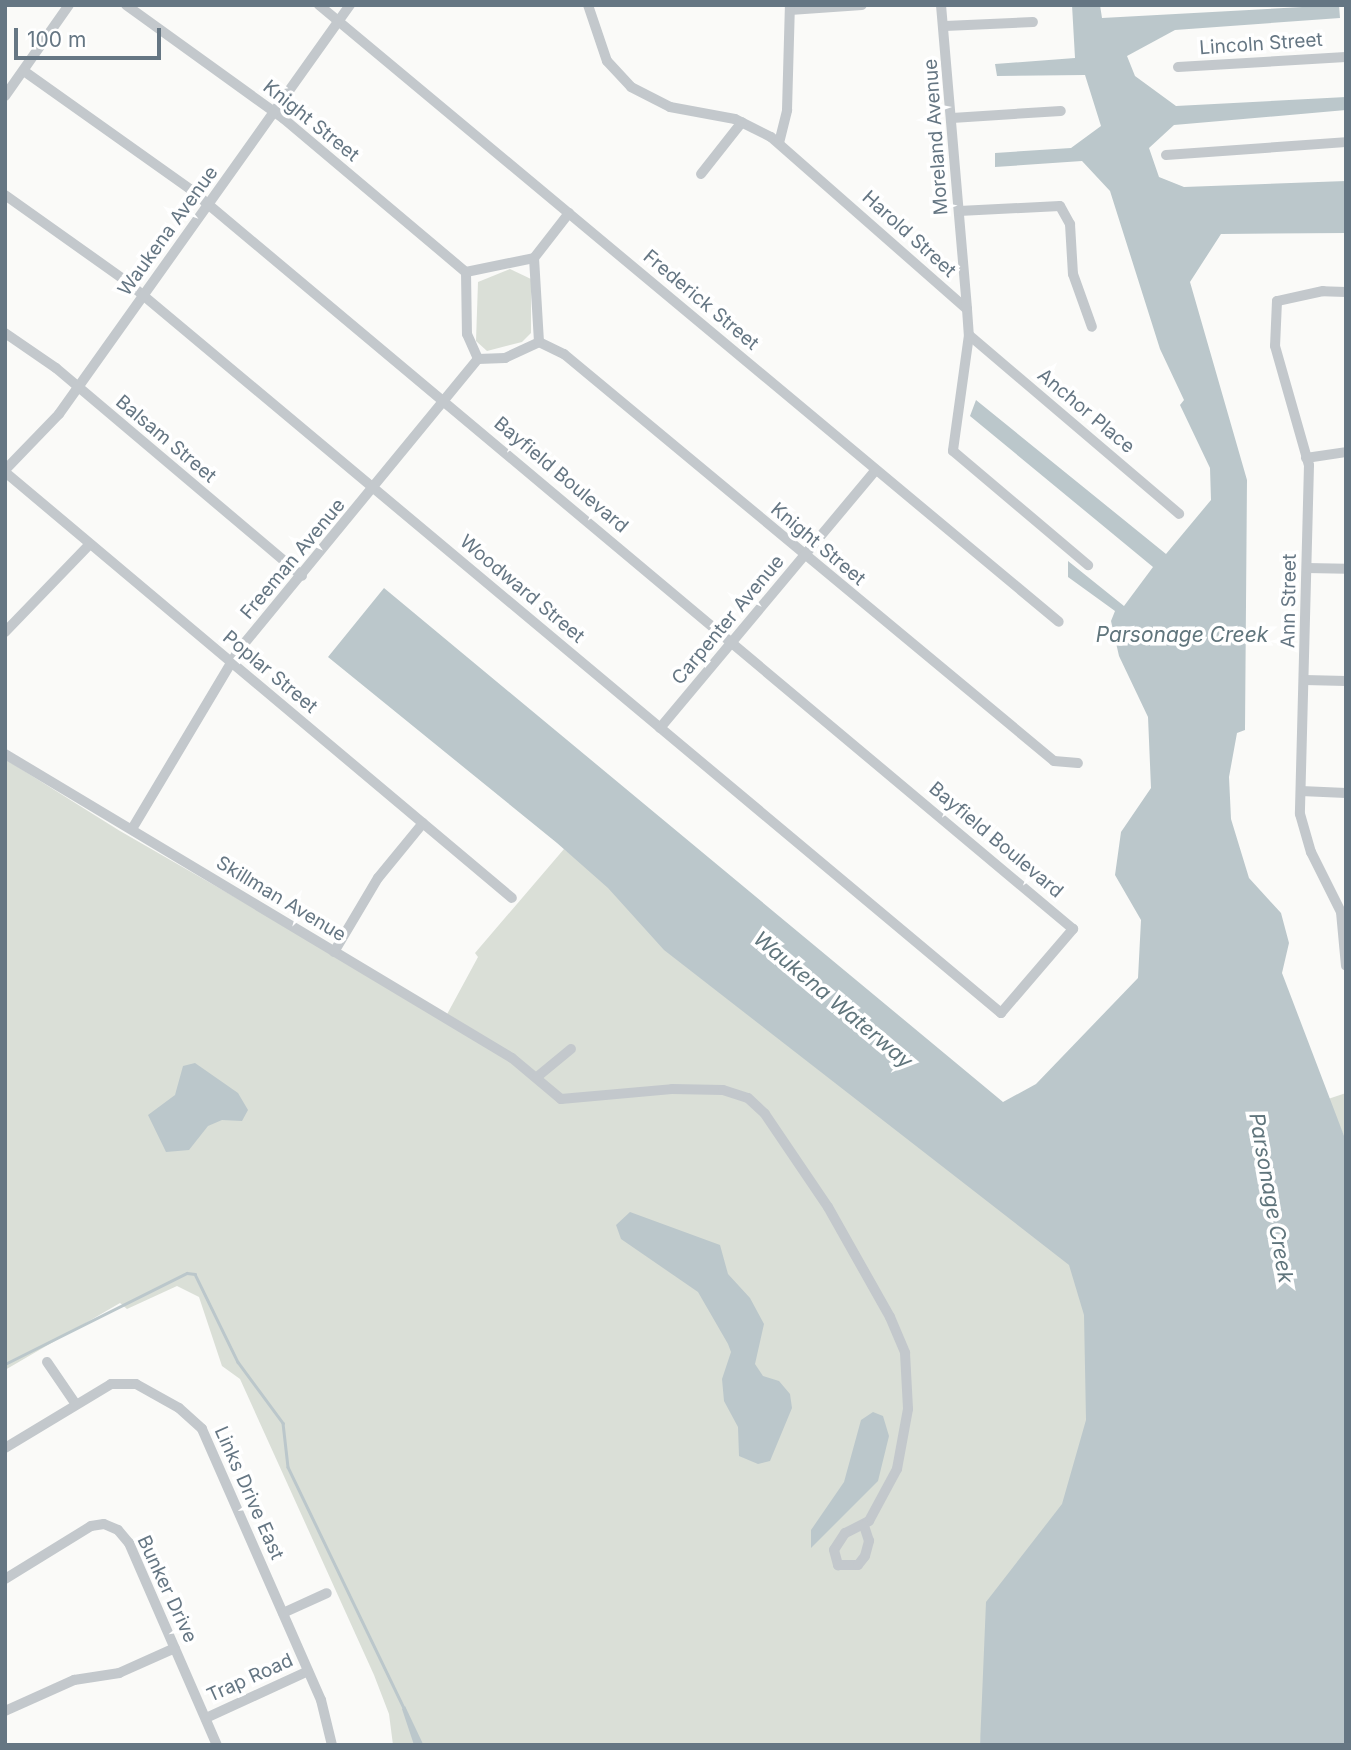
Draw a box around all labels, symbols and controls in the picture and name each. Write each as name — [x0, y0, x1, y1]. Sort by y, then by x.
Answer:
scale bar — [18, 14, 164, 58]
text: 100 m — [27, 27, 86, 52]
street label: Lincoln Street — [1199, 28, 1323, 60]
street label: Moreland Avenue — [919, 58, 953, 216]
street label: Knight Street — [258, 75, 364, 167]
street label: Waukena Avenue — [113, 162, 223, 300]
street label: Harold Street — [857, 186, 961, 282]
street label: Frederick Street — [639, 245, 763, 355]
street label: Anchor Place — [1033, 364, 1139, 458]
street label: Balsam Street — [111, 390, 221, 488]
street label: Bayfield Boulevard — [489, 412, 633, 538]
street label: Freeman Avenue — [236, 494, 350, 624]
street label: Knight Street — [766, 498, 870, 590]
street label: Woodward Street — [455, 530, 589, 648]
street label: Carpenter Avenue — [667, 551, 789, 689]
street label: Ann Street — [1277, 554, 1301, 648]
water label: Parsonage Creek — [1096, 622, 1268, 648]
street label: Poplar Street — [218, 626, 322, 718]
street label: Bayfield Boulevard — [924, 777, 1068, 903]
street label: Skillman Avenue — [212, 851, 350, 947]
water label: Waukena Waterway — [748, 926, 918, 1074]
water label: Parsonage Creek — [1244, 1111, 1298, 1285]
street label: Links Drive East — [209, 1423, 289, 1563]
street label: Bunker Drive — [132, 1532, 202, 1646]
street label: Trap Road — [203, 1649, 297, 1707]

